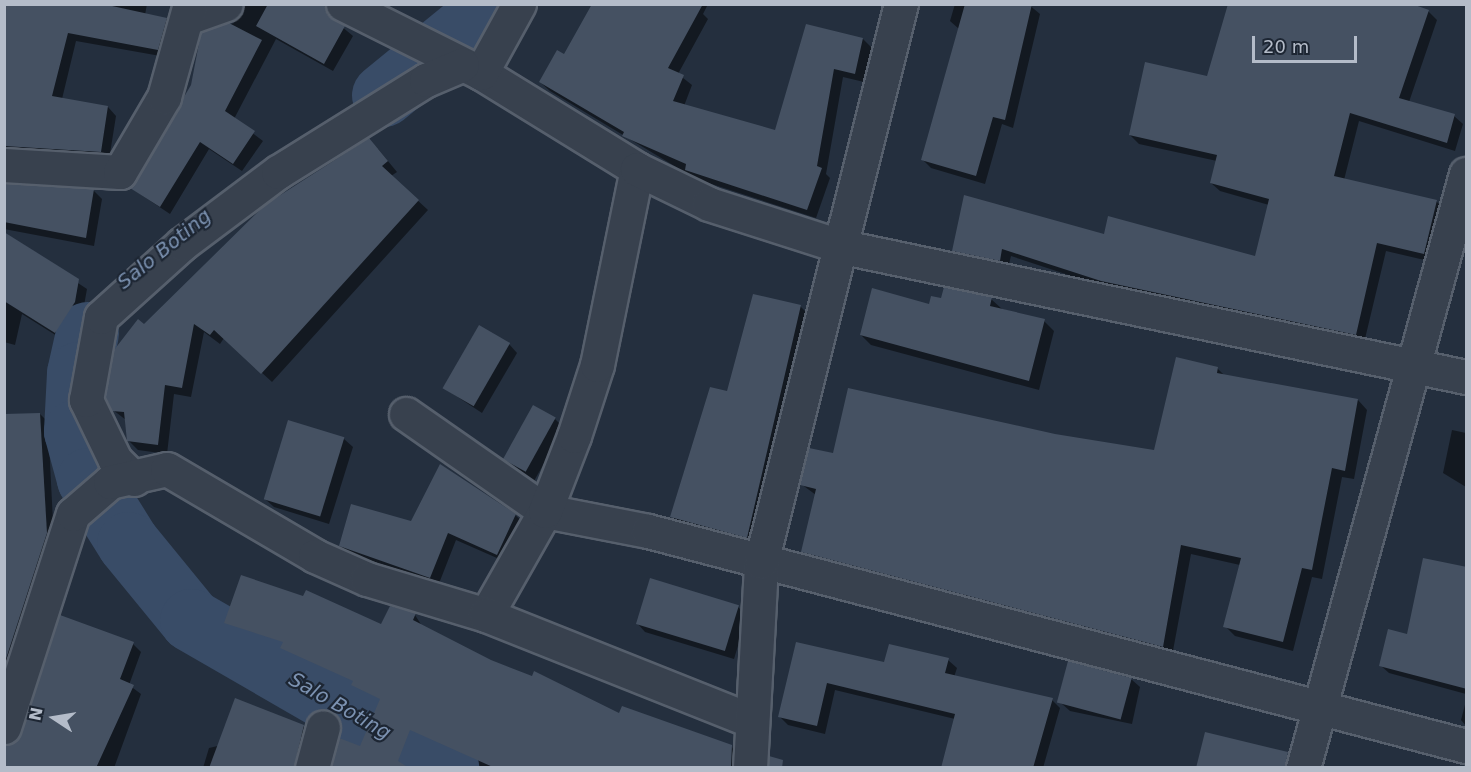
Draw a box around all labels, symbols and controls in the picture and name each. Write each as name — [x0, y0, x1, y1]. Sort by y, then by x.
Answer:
scale bar — [1255, 24, 1360, 62]
text: 20 m — [1263, 36, 1309, 57]
water label: Salo Boting — [112, 204, 216, 294]
water label: Salo Boting — [285, 667, 395, 745]
north arrow — [24, 688, 84, 748]
text: N — [25, 706, 47, 723]

